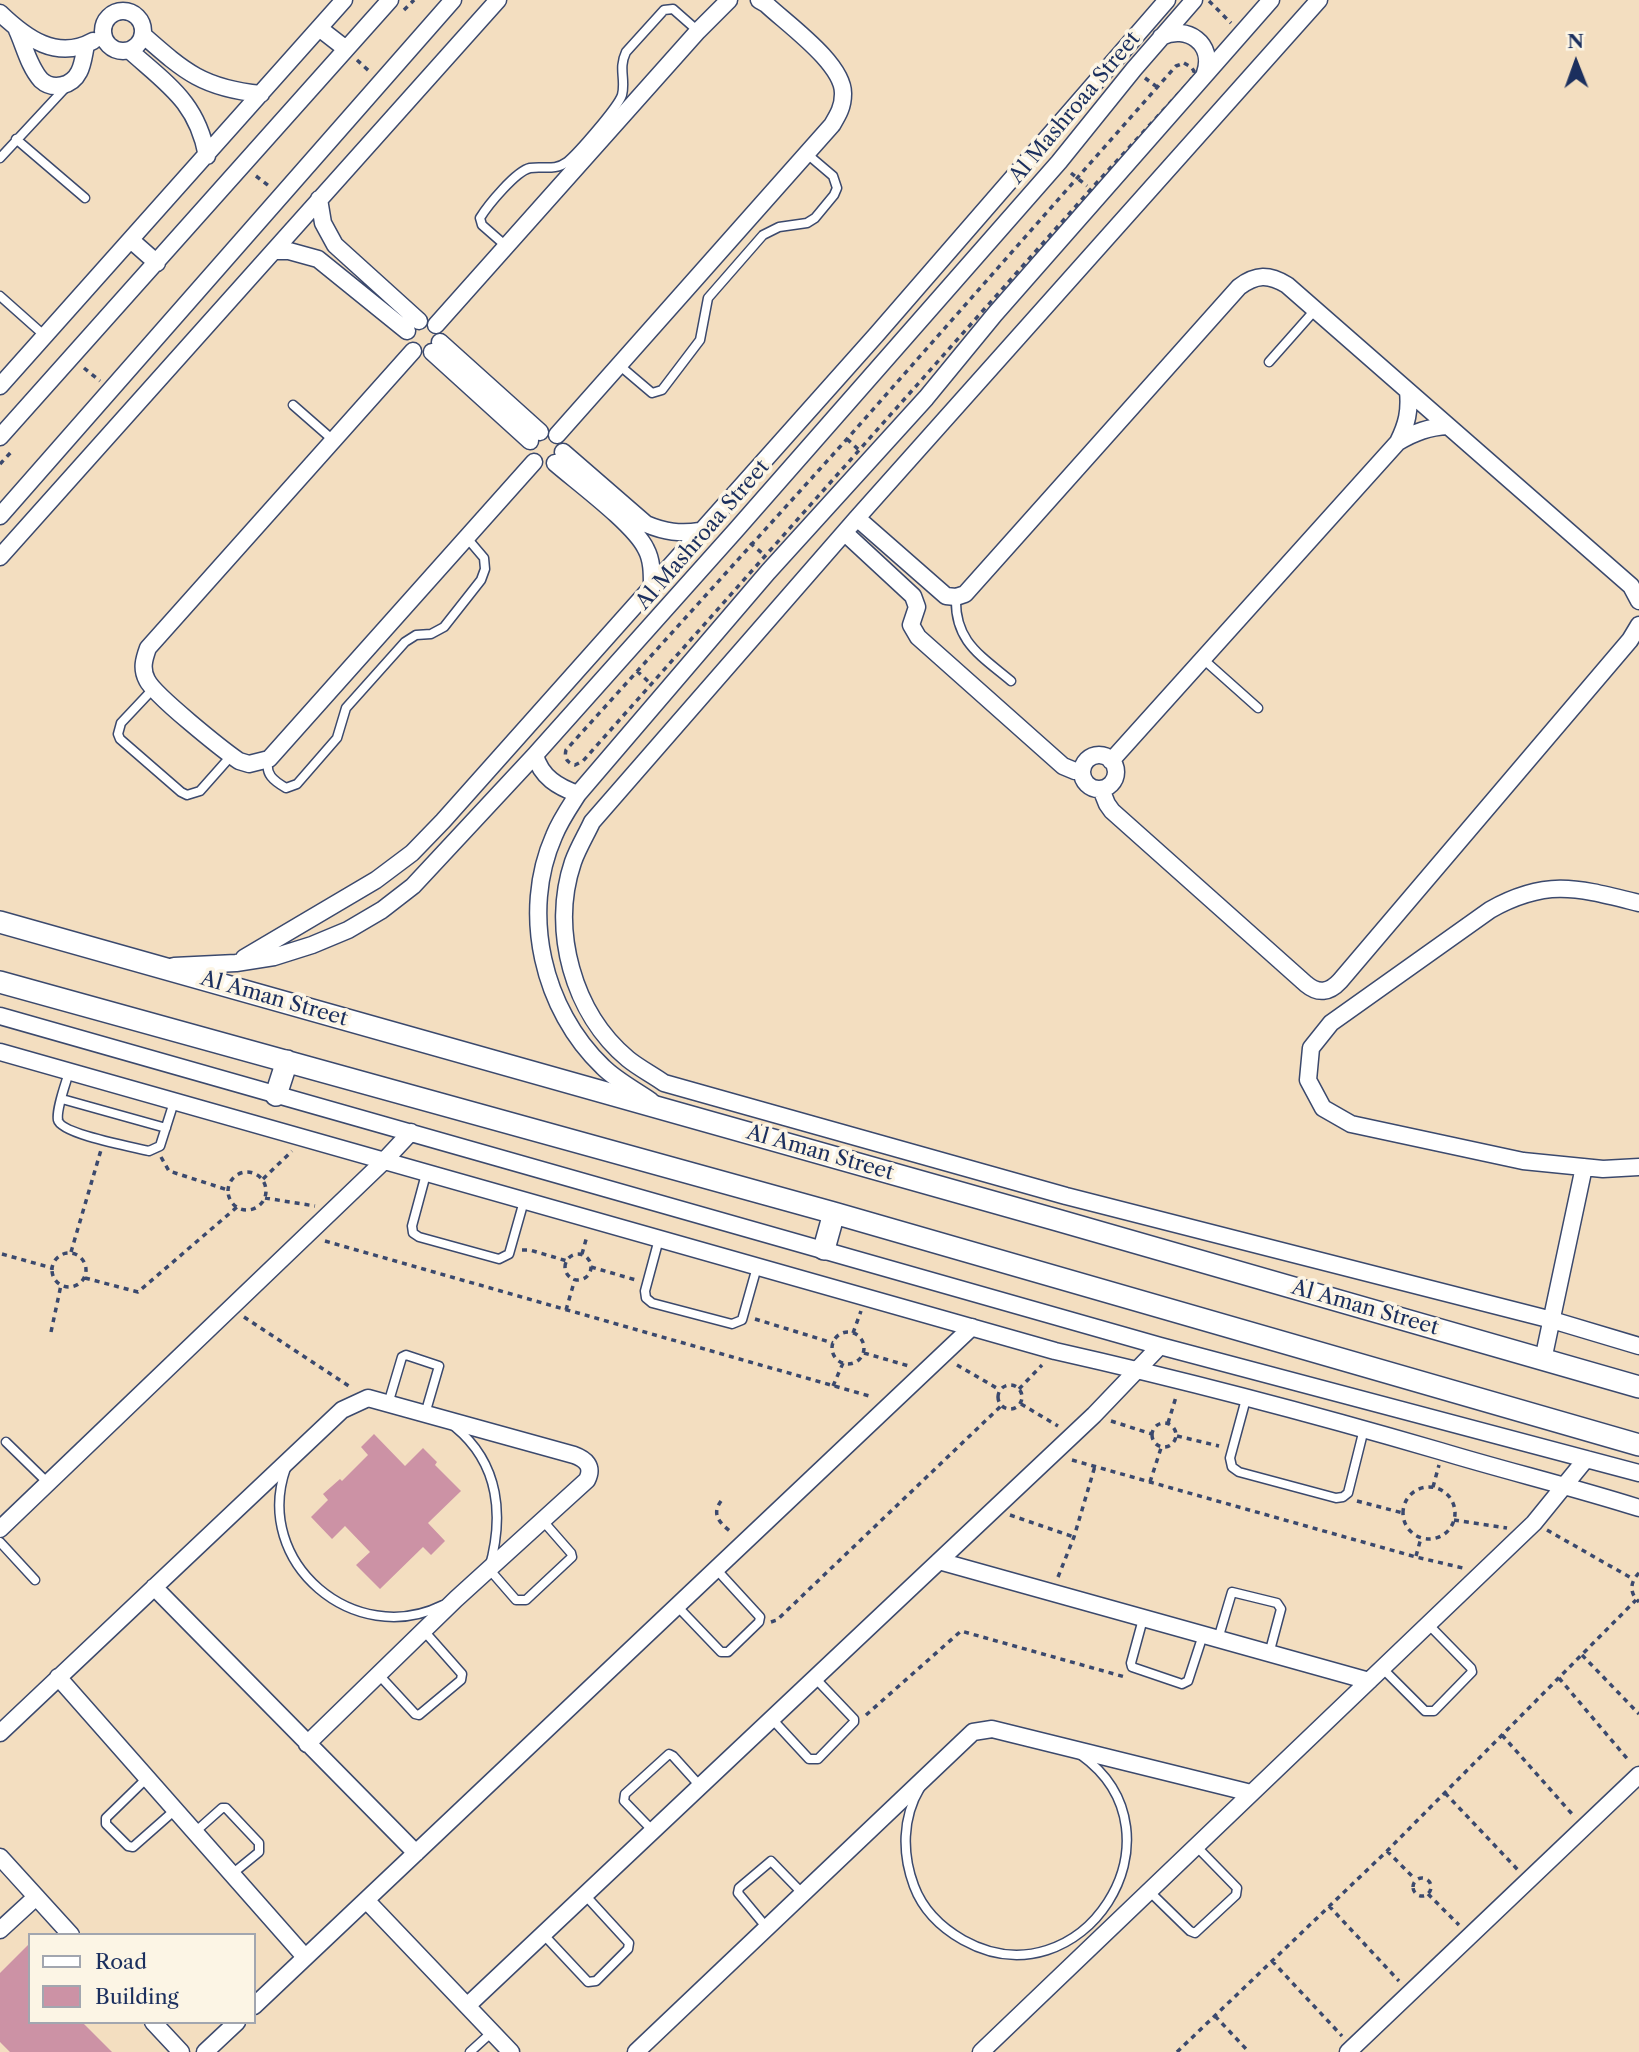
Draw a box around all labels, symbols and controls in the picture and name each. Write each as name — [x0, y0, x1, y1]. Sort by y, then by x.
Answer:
street label: Al Mashroaa Street — [1004, 27, 1146, 189]
north arrow — [1541, 28, 1611, 98]
text: N — [1567, 30, 1584, 53]
street label: Al Mashroaa Street — [631, 455, 775, 615]
street label: Al Aman Street — [198, 966, 350, 1032]
street label: Al Aman Street — [744, 1120, 896, 1186]
street label: Al Aman Street — [1289, 1275, 1441, 1341]
legend — [28, 1933, 256, 2024]
text: Road — [95, 1949, 147, 1974]
text: Building — [95, 1984, 179, 2009]

